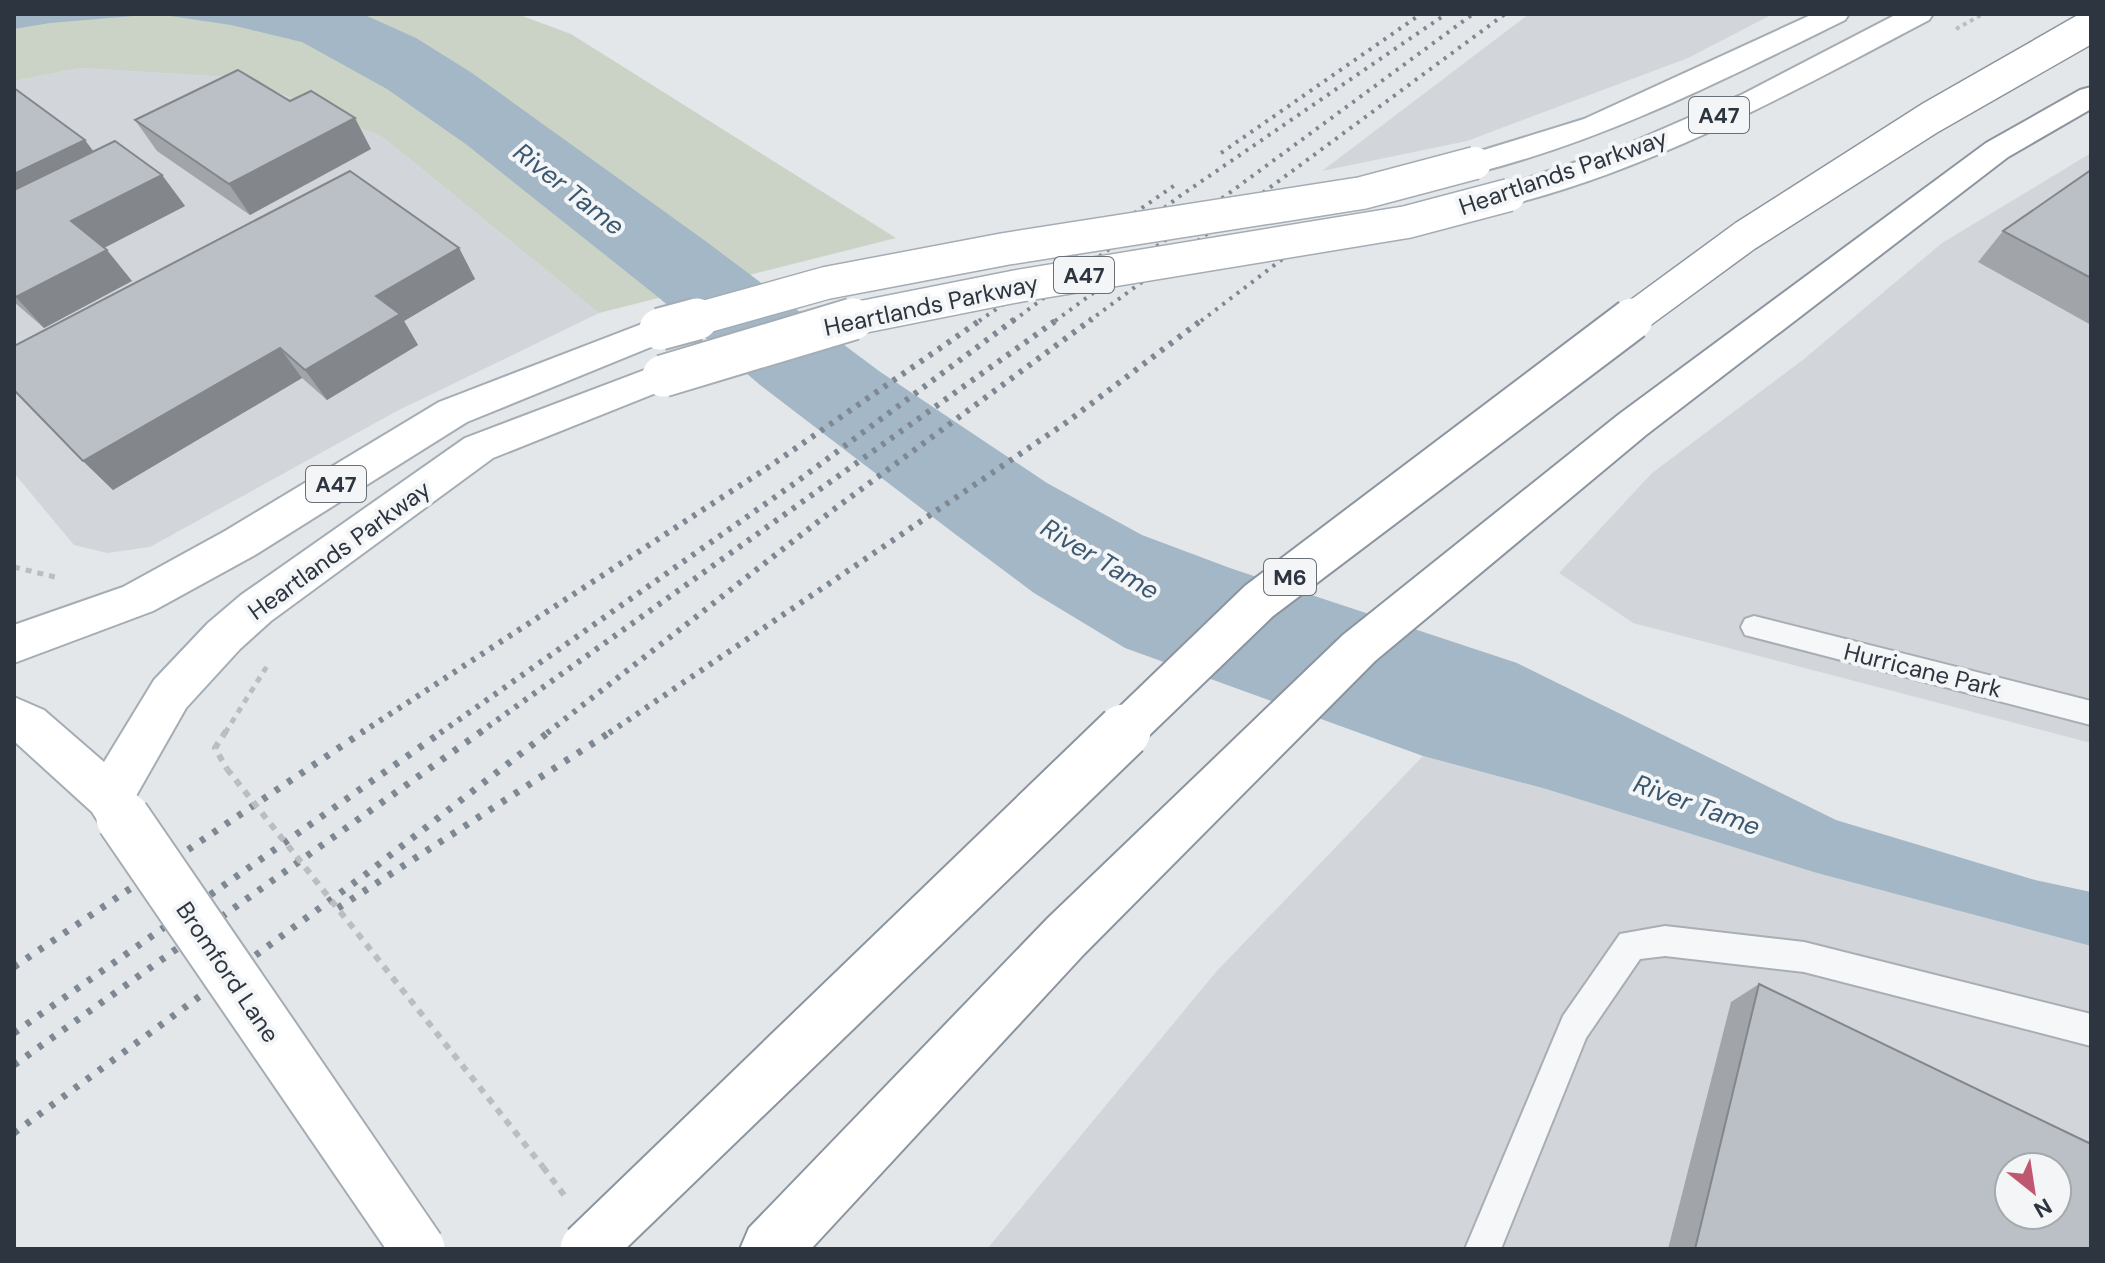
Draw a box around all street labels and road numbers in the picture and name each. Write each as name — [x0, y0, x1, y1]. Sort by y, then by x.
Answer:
road number: A47 — [1689, 97, 1749, 133]
street label: Heartlands Parkway — [1455, 122, 1671, 222]
road number: A47 — [1054, 257, 1114, 293]
street label: Heartlands Parkway — [821, 267, 1041, 343]
road number: A47 — [306, 466, 366, 502]
street label: Heartlands Parkway — [242, 473, 436, 627]
road number: M6 — [1264, 559, 1316, 595]
street label: Hurricane Park — [1841, 635, 2005, 705]
street label: Bromford Lane — [169, 896, 287, 1048]

